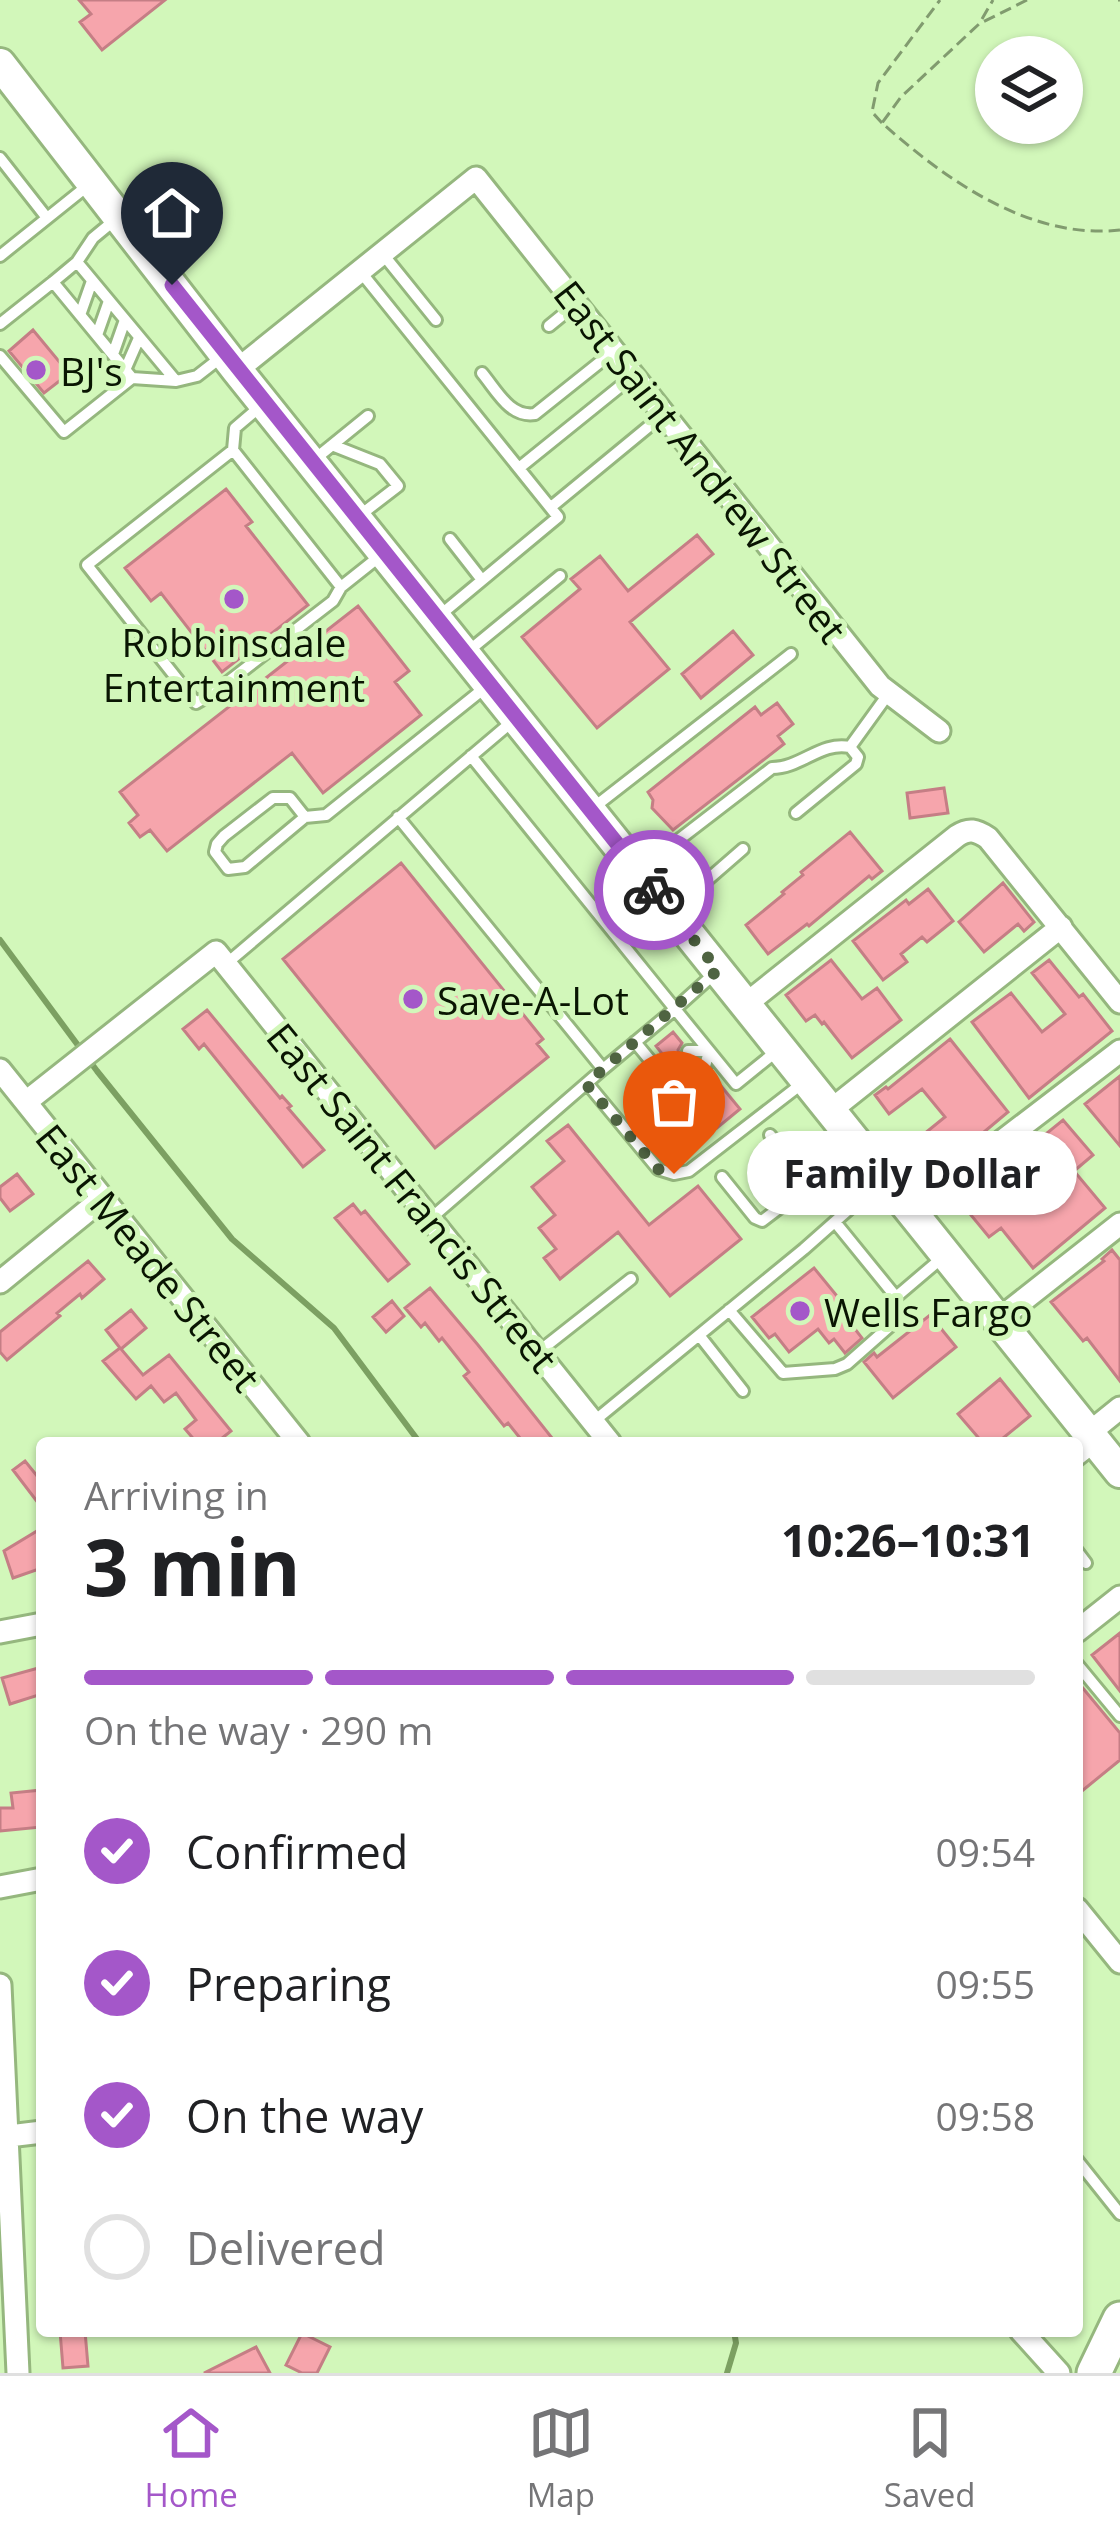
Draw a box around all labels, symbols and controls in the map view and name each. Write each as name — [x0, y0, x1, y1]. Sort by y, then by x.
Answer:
map controls — [975, 36, 1083, 144]
button: layers — [975, 36, 1083, 144]
pin — [121, 162, 223, 285]
icon: home — [139, 180, 205, 246]
street label: East Saint Andrew Street — [543, 269, 859, 653]
place label: BJ's — [60, 344, 123, 397]
marker: BJ's — [23, 357, 49, 383]
marker: Robbinsdale Entertainment — [221, 586, 247, 612]
place label: Robbinsdale Entertainment — [103, 615, 365, 713]
courier — [594, 830, 714, 950]
icon: bike — [621, 857, 687, 923]
place label: Save-A-Lot — [437, 973, 629, 1026]
marker: Save-A-Lot — [400, 986, 426, 1012]
street label: East Saint Francis Street — [256, 1011, 570, 1383]
pin — [623, 1051, 725, 1174]
icon: bag — [641, 1069, 707, 1135]
street label: East Meade Street — [25, 1112, 273, 1402]
callout: Family Dollar — [746, 1132, 1076, 1216]
text: Family Dollar — [783, 1146, 1041, 1199]
place label: Wells Fargo — [824, 1285, 1033, 1338]
marker: Wells Fargo — [787, 1298, 813, 1324]
text: Arriving in — [84, 1468, 269, 1521]
text: 10:26–10:31 — [781, 1509, 1035, 1570]
text: 3 min — [84, 1513, 301, 1619]
text: On the way · 290 m — [84, 1703, 433, 1756]
icon: check — [84, 1818, 150, 1884]
text: Confirmed — [186, 1821, 408, 1882]
text: 09:54 — [936, 1825, 1035, 1878]
icon: check — [84, 1950, 150, 2016]
text: Preparing — [186, 1953, 391, 2014]
text: 09:55 — [936, 1957, 1035, 2010]
icon: check — [84, 2082, 150, 2148]
text: On the way — [186, 2085, 423, 2146]
text: 09:58 — [936, 2089, 1035, 2142]
text: Delivered — [186, 2217, 386, 2278]
tab: Home — [144, 2400, 238, 2517]
tab: Map — [527, 2400, 595, 2517]
tab: Saved — [884, 2400, 976, 2517]

